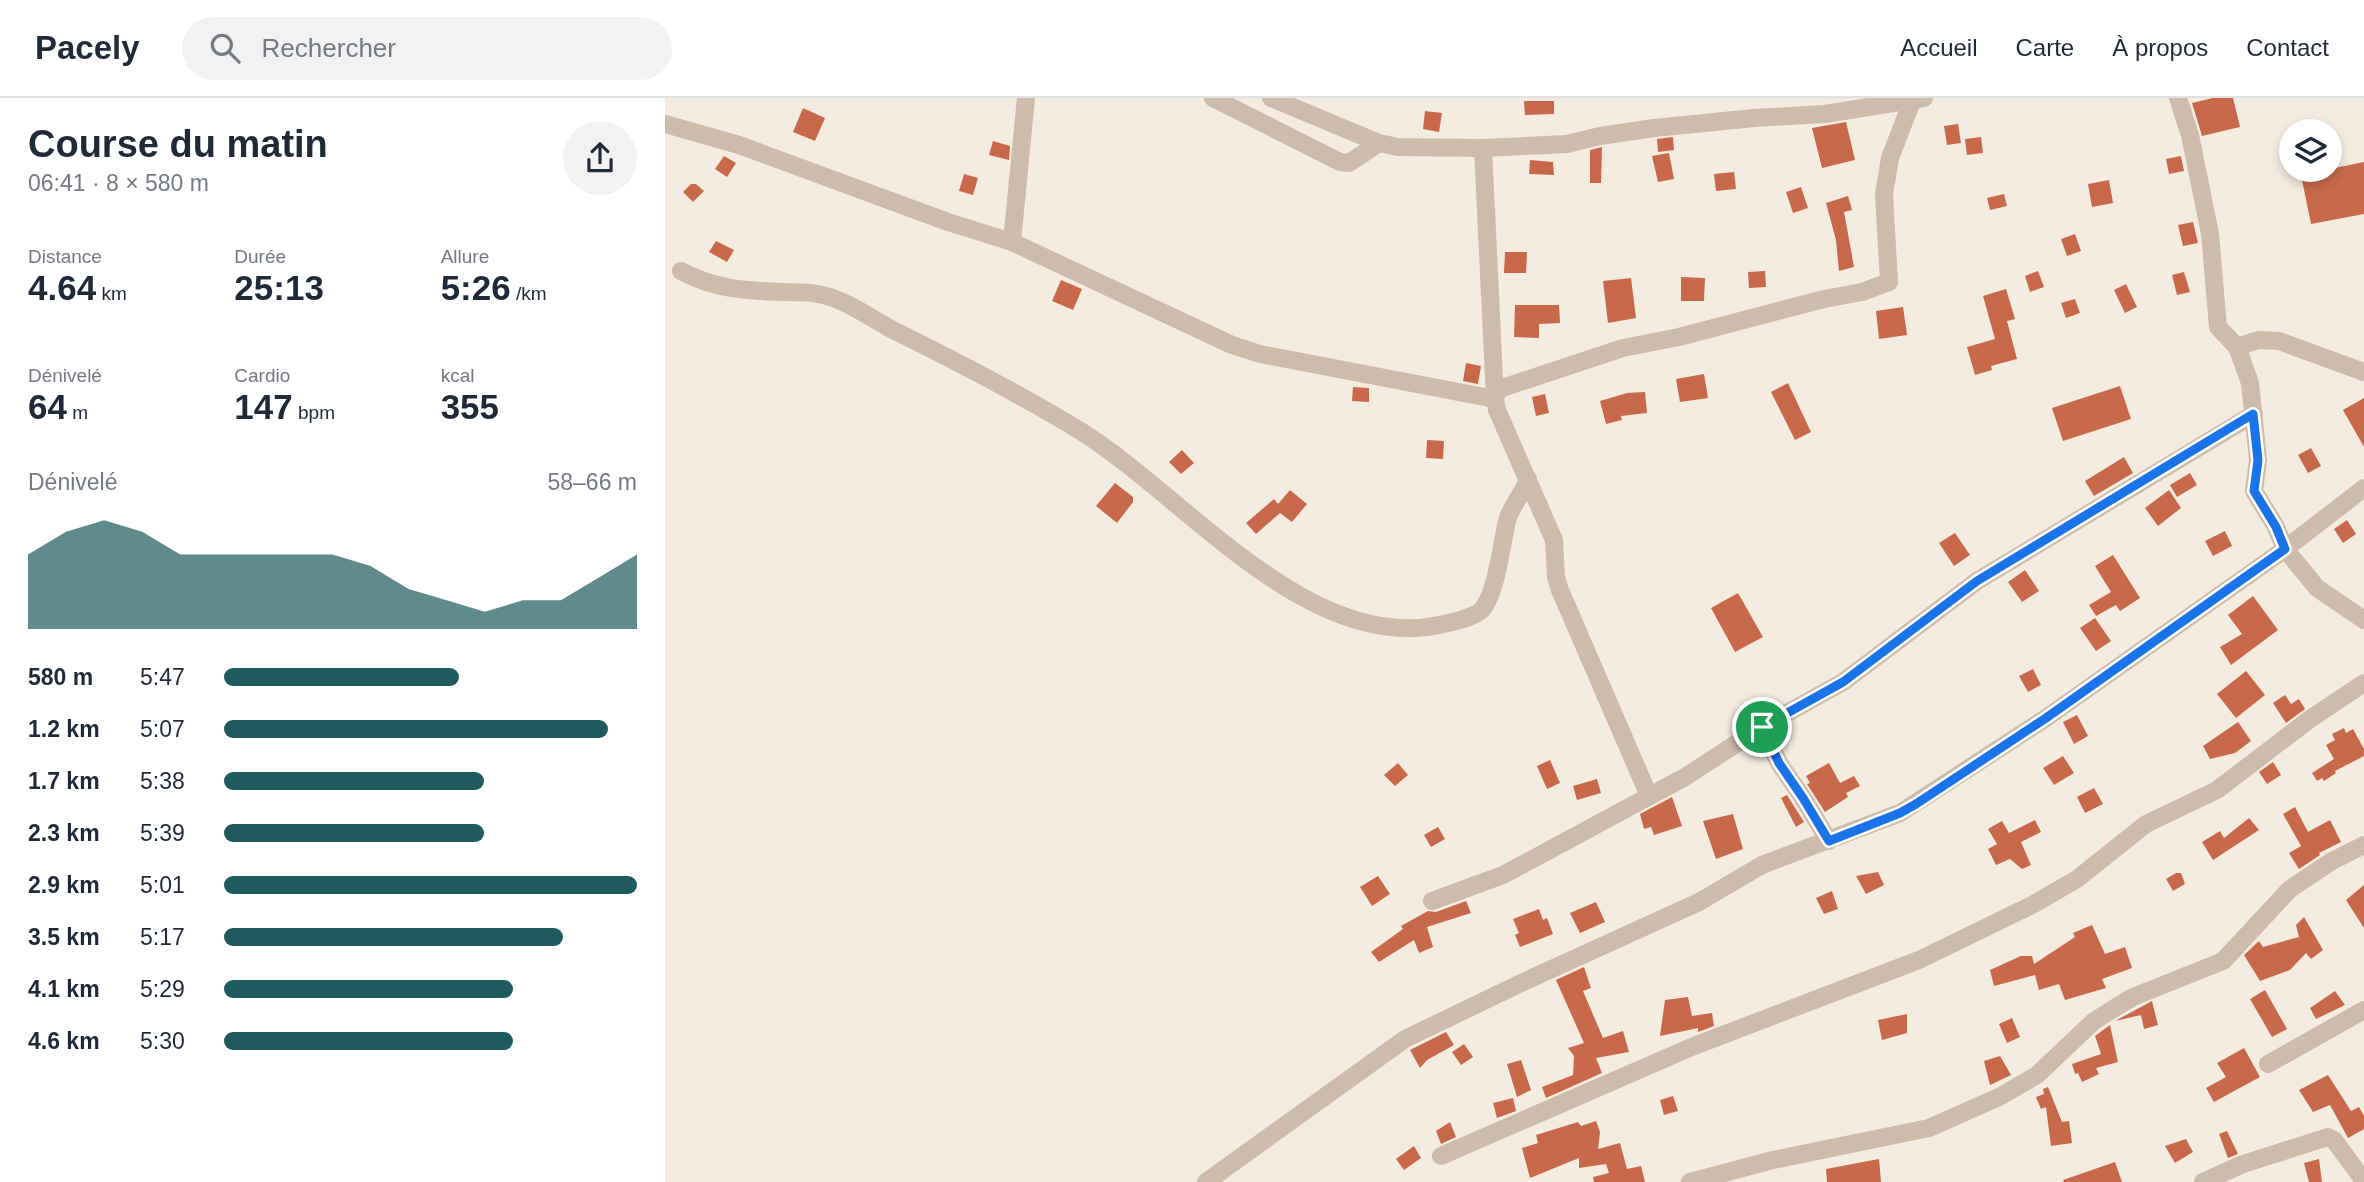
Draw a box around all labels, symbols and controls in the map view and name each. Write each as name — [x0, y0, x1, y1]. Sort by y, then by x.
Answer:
search box — [182, 17, 672, 80]
text: Pacely — [35, 29, 140, 66]
icon: search — [206, 29, 244, 67]
text: Rechercher — [262, 33, 396, 63]
text: Accueil — [1900, 34, 1978, 61]
text: Carte — [2016, 34, 2074, 61]
text: À propos — [2112, 34, 2208, 61]
text: Contact — [2246, 34, 2329, 61]
map controls — [2279, 119, 2342, 182]
button: layers — [2279, 119, 2342, 182]
button: share — [563, 121, 637, 195]
text: Course du matin — [28, 123, 328, 165]
text: 06:41 · 8 × 580 m — [28, 170, 209, 196]
text: Distance — [28, 246, 102, 267]
text: Durée — [234, 246, 286, 267]
text: Allure — [441, 246, 489, 267]
text: 4.64 — [28, 268, 96, 307]
text: 25:13 — [234, 268, 324, 307]
text: 5:26 — [441, 268, 511, 307]
text: km — [96, 283, 127, 304]
text: /km — [511, 283, 547, 304]
text: Dénivelé — [28, 365, 102, 386]
text: Cardio — [234, 365, 290, 386]
text: kcal — [441, 365, 474, 386]
text: 64 — [28, 387, 67, 426]
text: 147 — [234, 387, 293, 426]
text: 355 — [441, 387, 499, 426]
text: m — [67, 402, 88, 423]
text: bpm — [293, 402, 335, 423]
text: Dénivelé — [28, 469, 118, 495]
text: 58–66 m — [547, 469, 637, 495]
text: 580 m — [28, 664, 93, 690]
text: 5:47 — [140, 664, 185, 690]
pin — [1732, 697, 1792, 757]
icon: arrive — [1743, 708, 1781, 746]
text: 1.2 km — [28, 716, 100, 742]
text: 5:07 — [140, 716, 185, 742]
text: 1.7 km — [28, 768, 100, 794]
text: 5:38 — [140, 768, 185, 794]
text: 2.3 km — [28, 820, 100, 846]
text: 5:39 — [140, 820, 185, 846]
text: 2.9 km — [28, 872, 100, 898]
text: 5:01 — [140, 872, 185, 898]
text: 3.5 km — [28, 924, 100, 950]
text: 5:17 — [140, 924, 185, 950]
text: 4.1 km — [28, 976, 100, 1002]
text: 5:29 — [140, 976, 185, 1002]
text: 4.6 km — [28, 1028, 100, 1054]
text: 5:30 — [140, 1028, 185, 1054]

